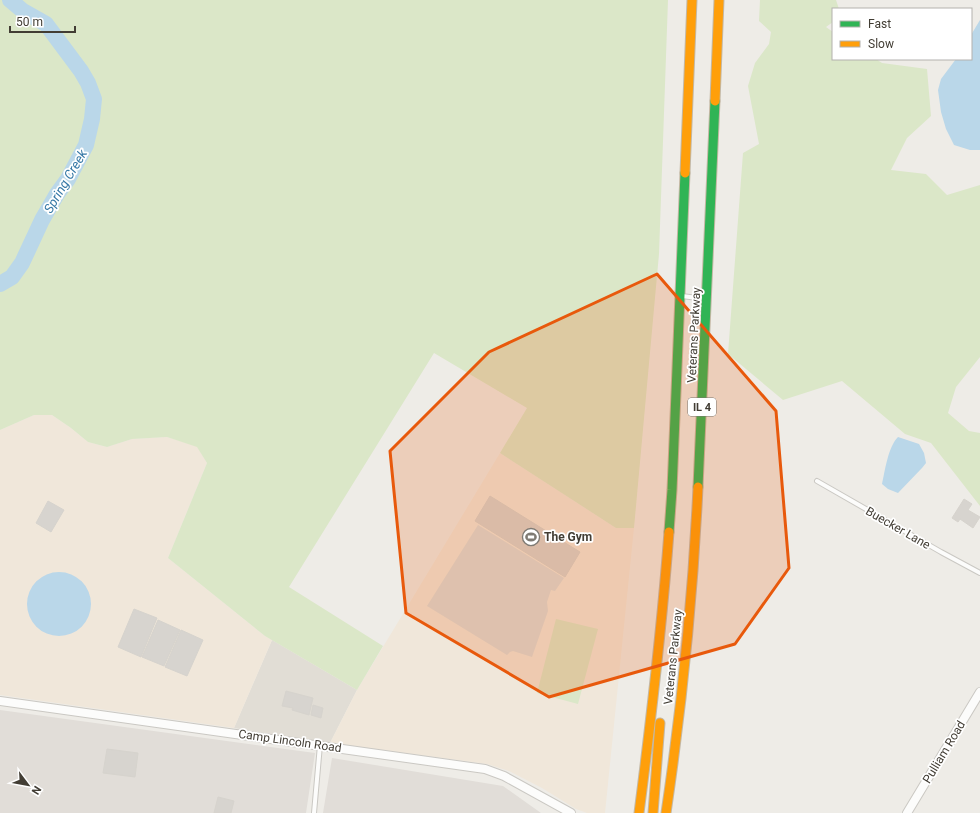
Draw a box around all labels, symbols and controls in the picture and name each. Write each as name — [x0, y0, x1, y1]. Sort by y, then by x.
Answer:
scale bar — [10, 8, 75, 34]
legend — [832, 8, 972, 60]
text: 50 m — [16, 15, 43, 29]
text: Fast — [868, 17, 891, 31]
text: Slow — [868, 37, 894, 51]
water label: Spring Creek — [41, 146, 91, 216]
street label: Veterans Parkway — [685, 287, 704, 383]
road number: IL 4 — [688, 398, 716, 416]
street label: Buecker Lane — [863, 504, 933, 552]
sports icon: The Gym — [521, 527, 541, 547]
place label: The Gym — [544, 530, 592, 544]
street label: Veterans Parkway — [661, 608, 685, 705]
street label: Pulliam Road — [920, 718, 968, 786]
street label: Camp Lincoln Road — [238, 727, 342, 755]
north arrow — [8, 765, 48, 805]
text: N — [28, 783, 44, 797]

